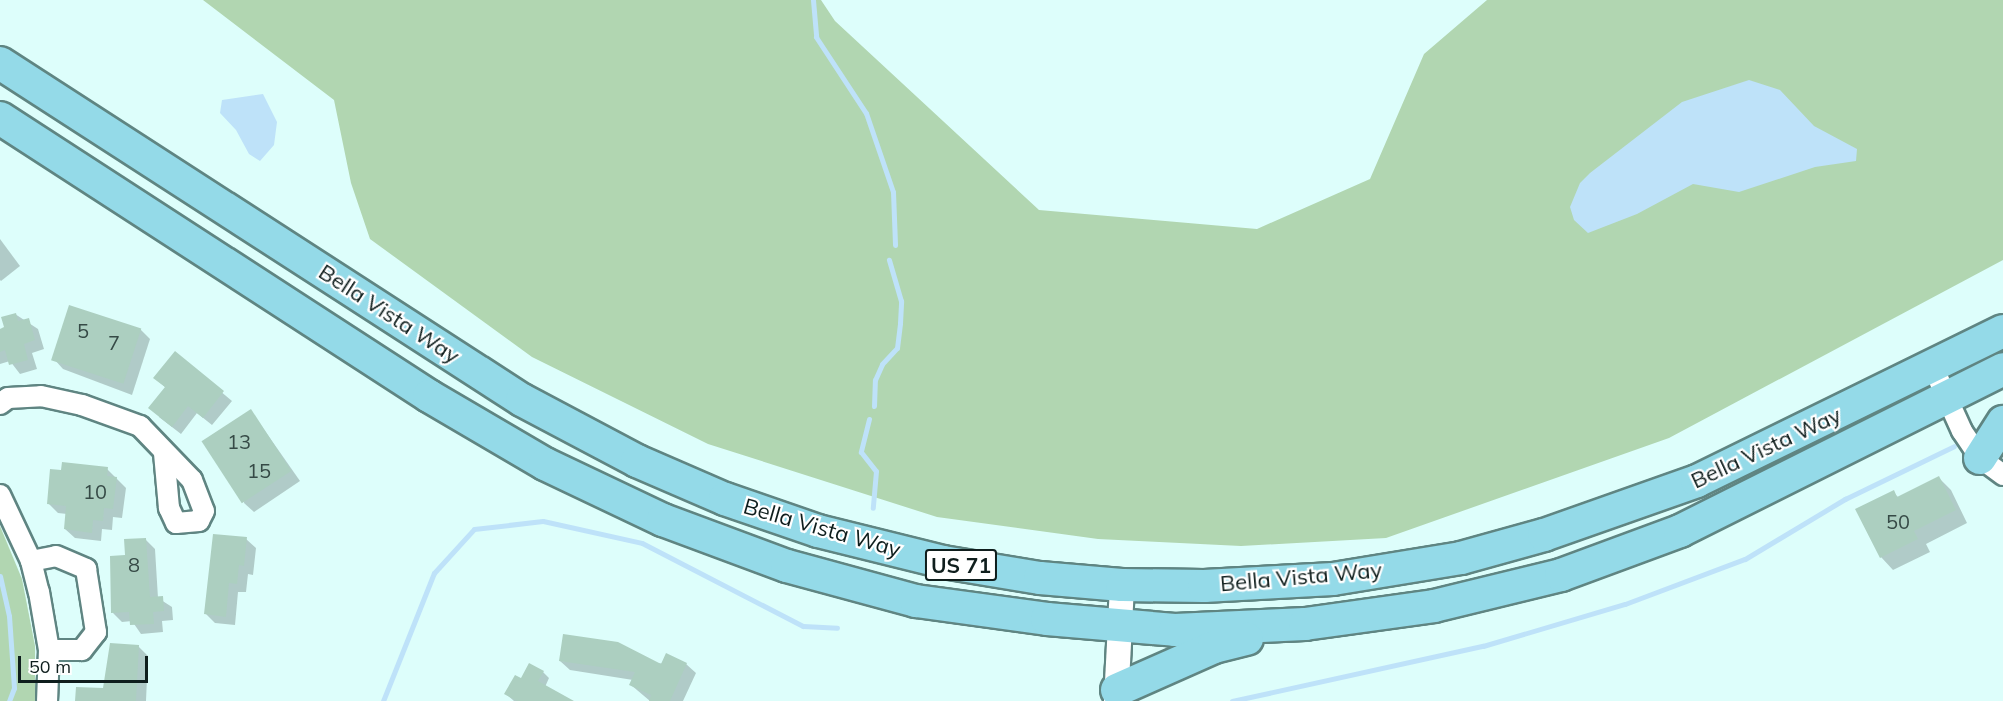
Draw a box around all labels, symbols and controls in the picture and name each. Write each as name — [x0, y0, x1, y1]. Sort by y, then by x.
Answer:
street label: Bella Vista Way — [314, 259, 464, 369]
house number: 5 — [77, 318, 89, 342]
house number: 7 — [108, 330, 120, 354]
street label: Bella Vista Way — [1687, 402, 1845, 494]
house number: 13 — [227, 429, 251, 453]
house number: 15 — [247, 458, 271, 482]
house number: 10 — [83, 479, 107, 503]
street label: Bella Vista Way — [740, 493, 904, 563]
house number: 50 — [1886, 509, 1910, 533]
road number: US 71 — [924, 547, 998, 583]
house number: 8 — [128, 552, 140, 576]
street label: Bella Vista Way — [1219, 557, 1383, 597]
scale bar — [21, 644, 152, 682]
text: 50 m — [29, 655, 71, 678]

